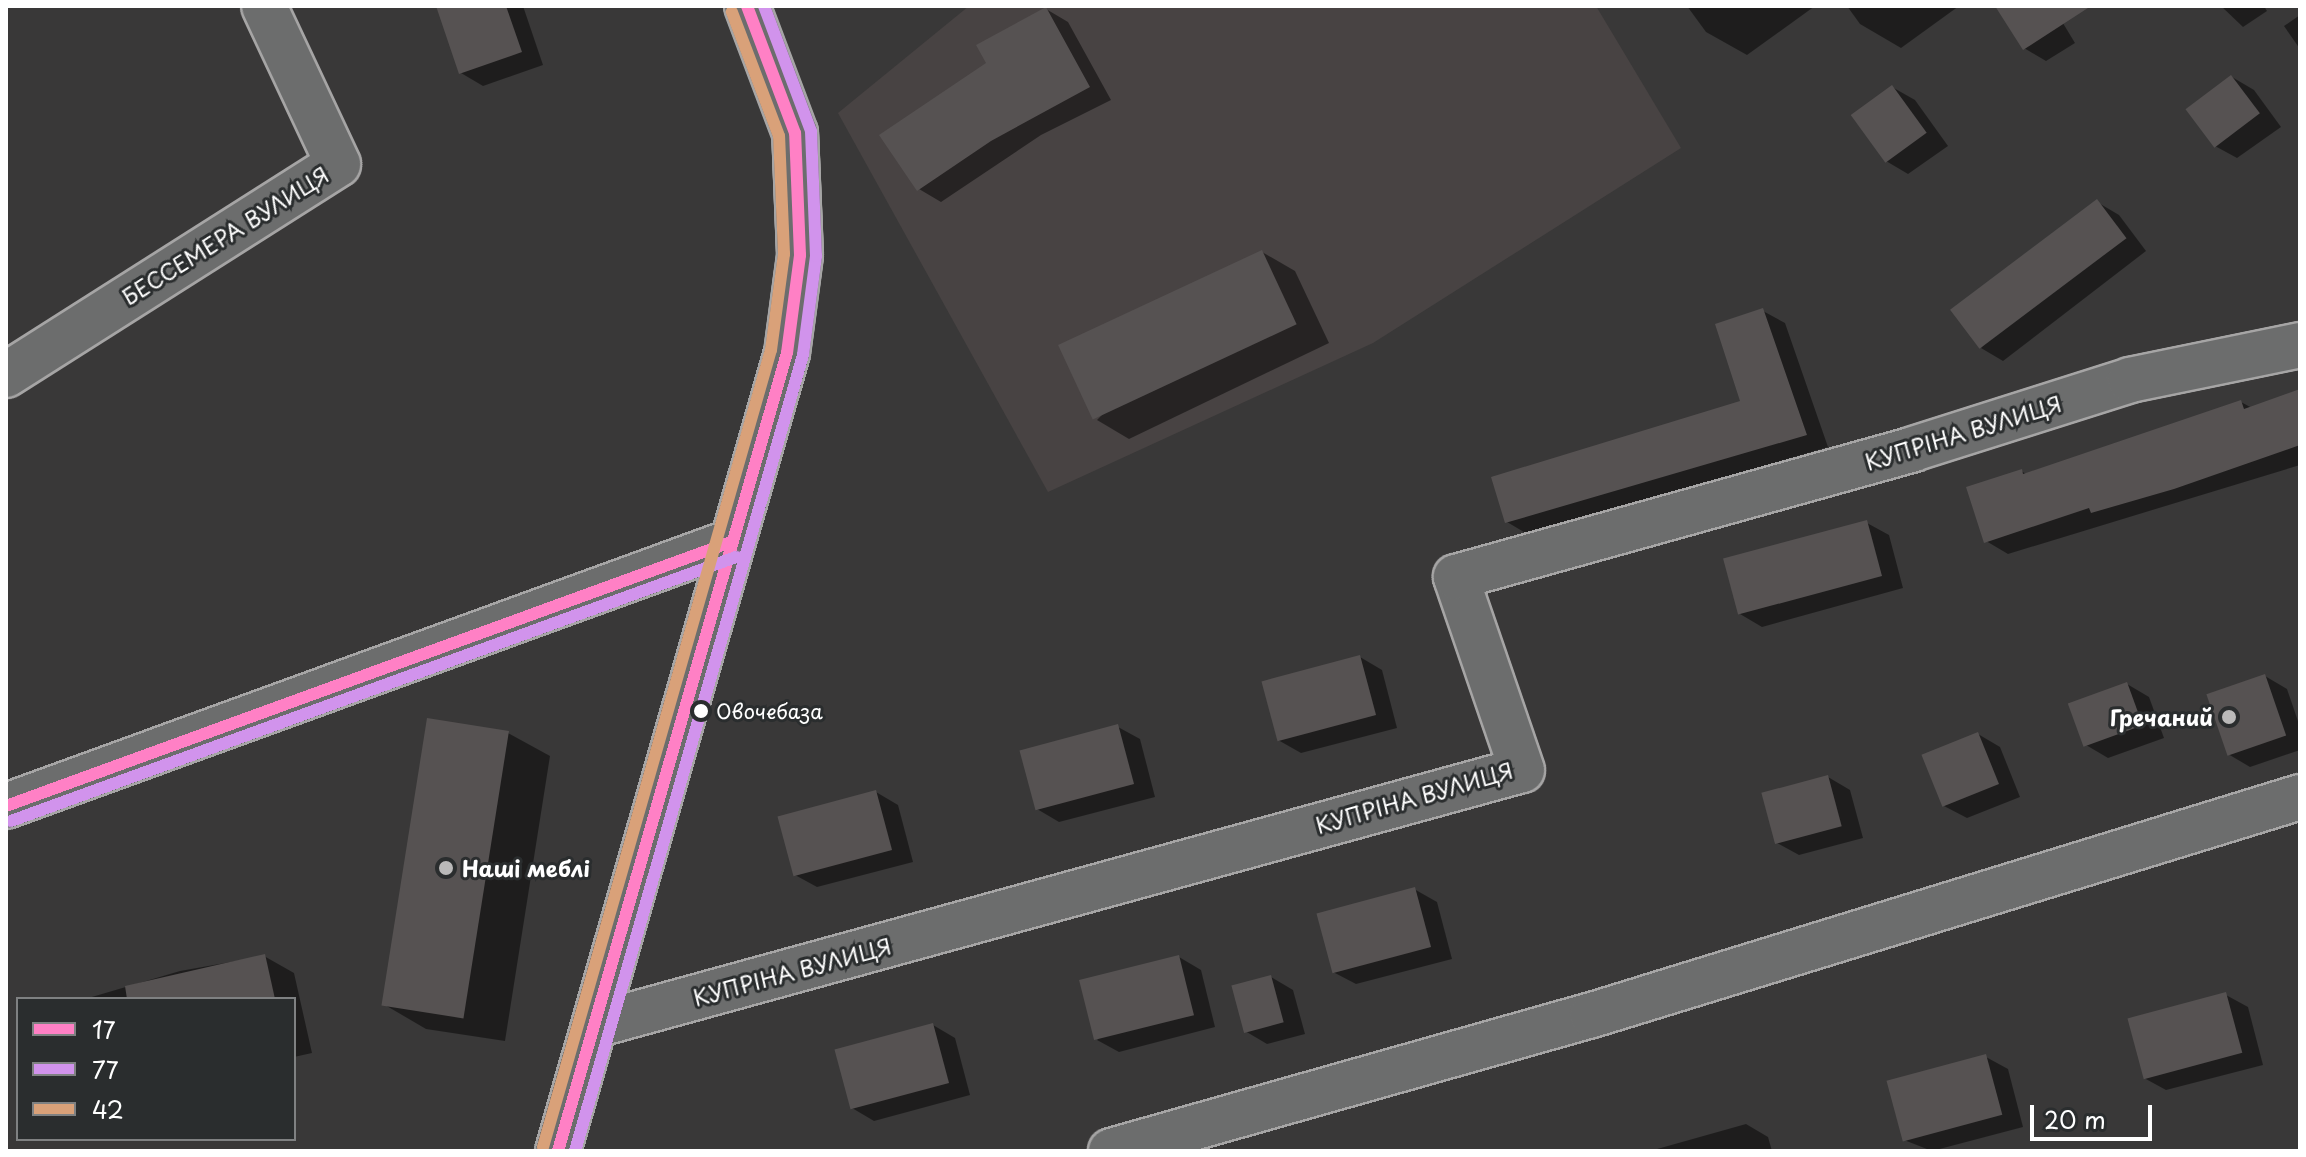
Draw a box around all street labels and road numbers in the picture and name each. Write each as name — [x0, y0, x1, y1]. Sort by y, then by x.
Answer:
street label: БЕССЕМЕРА ВУЛИЦЯ — [117, 161, 333, 309]
street label: КУПРІНА ВУЛИЦЯ — [1861, 389, 2065, 475]
street label: КУПРІНА ВУЛИЦЯ — [1312, 756, 1516, 838]
street label: КУПРІНА ВУЛИЦЯ — [690, 932, 894, 1010]

